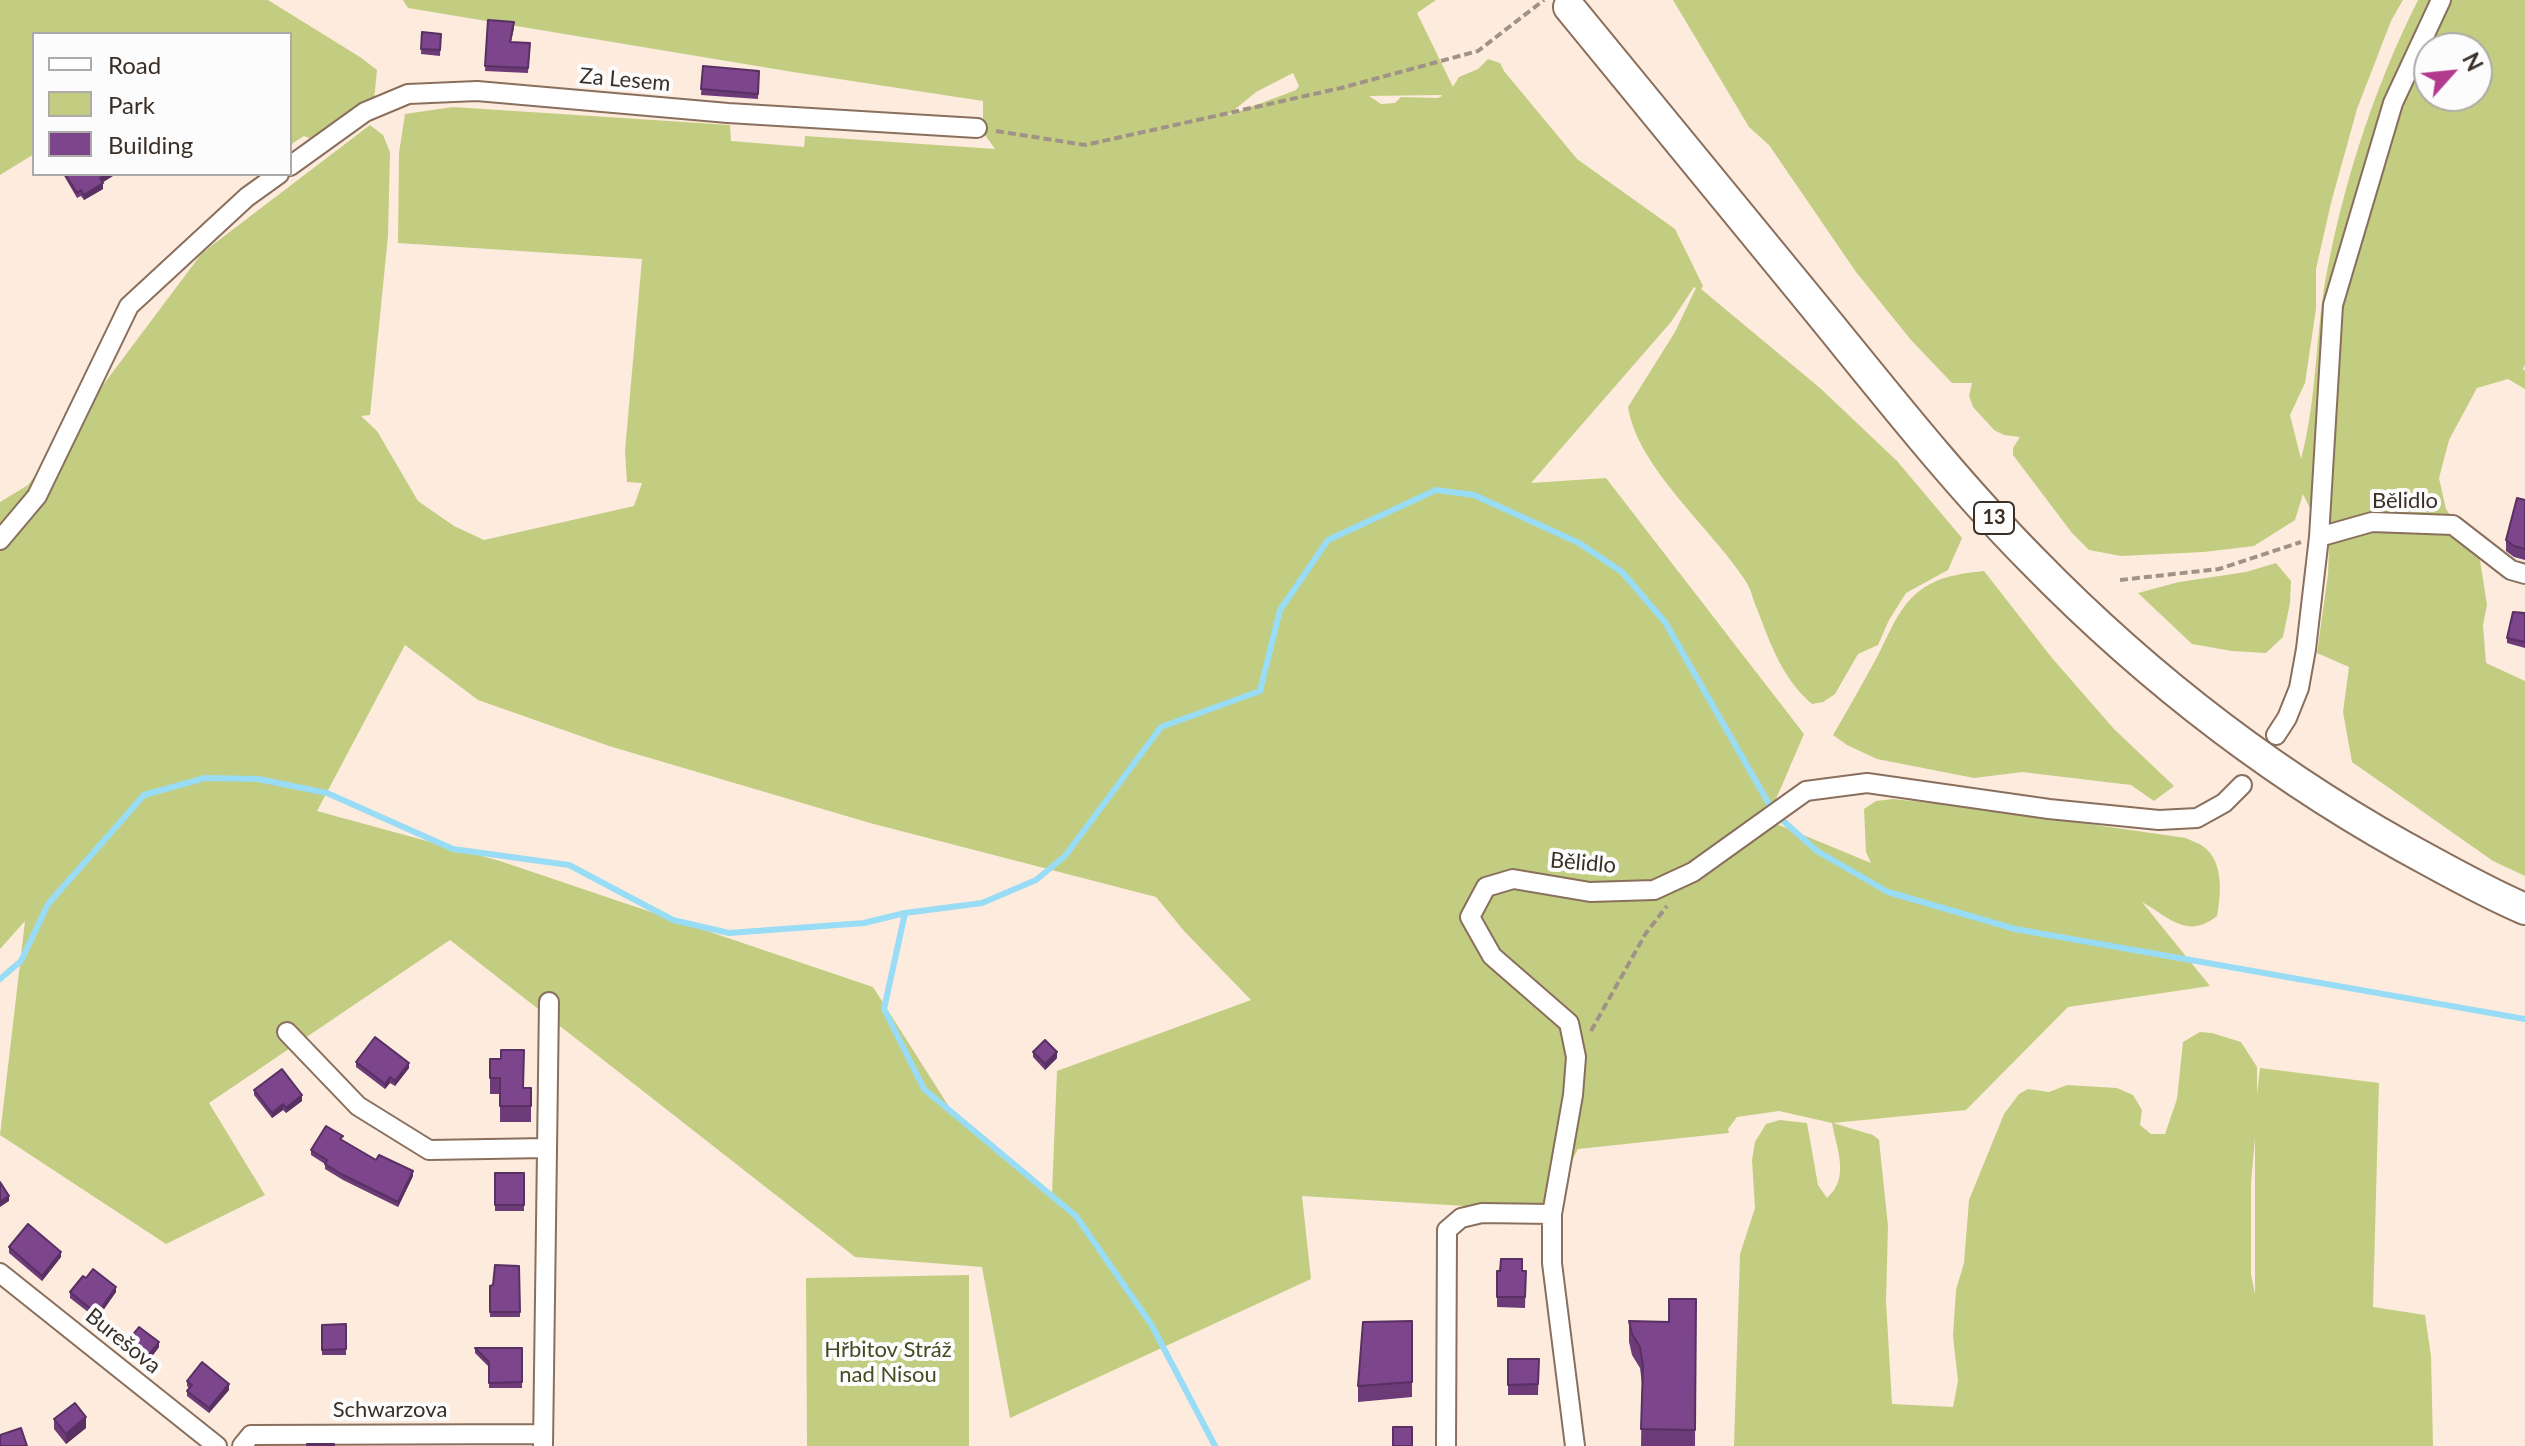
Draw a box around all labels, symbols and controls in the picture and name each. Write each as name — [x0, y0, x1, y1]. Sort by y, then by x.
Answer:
legend — [32, 32, 292, 176]
north arrow — [2413, 32, 2493, 112]
text: N — [2457, 48, 2489, 75]
text: Road — [108, 50, 161, 79]
street label: Za Lesem — [578, 63, 672, 97]
text: Park — [108, 90, 155, 119]
text: Building — [108, 130, 193, 159]
street label: Bělidlo — [2372, 488, 2438, 514]
road number: 13 — [1974, 502, 2014, 534]
street label: Bělidlo — [1549, 847, 1617, 879]
street label: Burešova — [80, 1303, 166, 1379]
park label: Hřbitov Stráž nad Nisou — [824, 1337, 952, 1388]
street label: Schwarzova — [333, 1397, 447, 1423]

